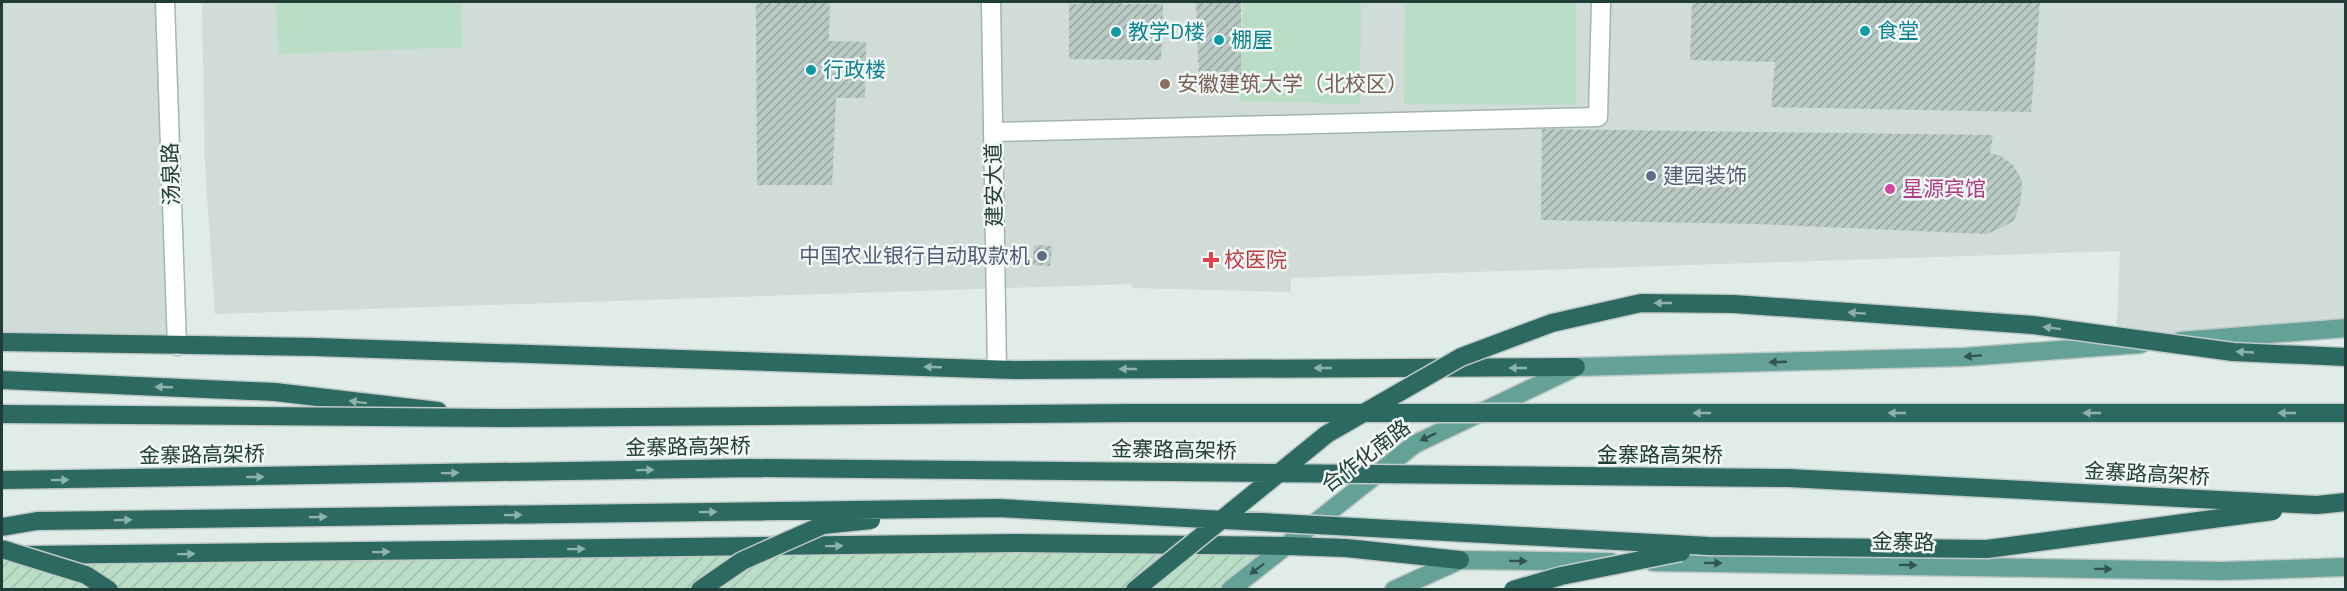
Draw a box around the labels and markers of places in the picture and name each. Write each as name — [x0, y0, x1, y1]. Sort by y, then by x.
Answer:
place label: 食堂 — [1877, 16, 1919, 44]
place label: 教学D楼 — [1128, 17, 1205, 45]
marker: 食堂 — [1858, 24, 1872, 38]
marker: 教学D楼 — [1109, 25, 1123, 39]
place label: 棚屋 — [1231, 25, 1273, 53]
marker: 棚屋 — [1212, 33, 1226, 47]
place label: 行政楼 — [823, 55, 886, 83]
marker: 行政楼 — [804, 63, 818, 77]
place label: 安徽建筑大学（北校区） — [1177, 69, 1408, 97]
marker: 安徽建筑大学（北校区） — [1158, 77, 1172, 91]
place label: 建园装饰 — [1663, 161, 1747, 189]
marker: 建园装饰 — [1644, 169, 1658, 183]
place label: 星源宾馆 — [1902, 174, 1986, 202]
marker: 星源宾馆 — [1883, 182, 1897, 196]
place label: 中国农业银行自动取款机 — [799, 241, 1030, 269]
place label: 校医院 — [1224, 245, 1287, 273]
marker: 中国农业银行自动取款机 — [1035, 249, 1049, 263]
marker: 校医院 — [1202, 251, 1220, 269]

